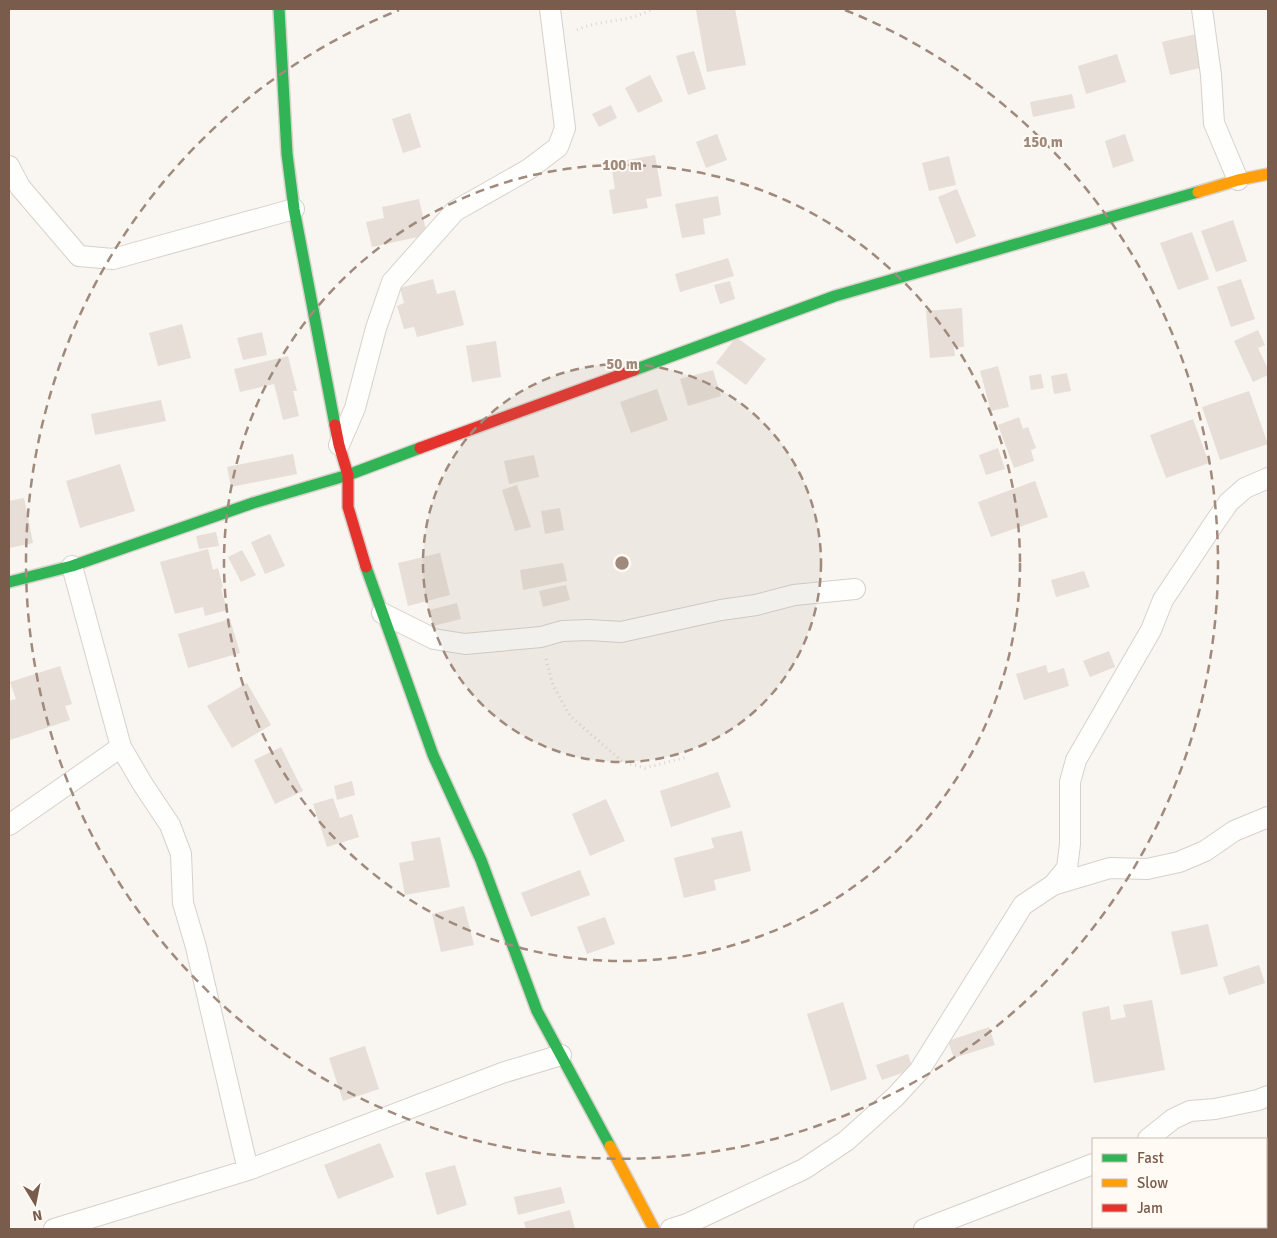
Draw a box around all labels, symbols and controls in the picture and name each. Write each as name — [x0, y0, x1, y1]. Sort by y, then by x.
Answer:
text: 150 m — [1023, 133, 1063, 151]
text: 100 m — [602, 156, 642, 174]
text: 50 m — [606, 355, 638, 373]
centre of rings — [613, 554, 631, 572]
legend — [1092, 1138, 1267, 1228]
text: Fast — [1137, 1149, 1164, 1167]
text: Slow — [1137, 1174, 1168, 1192]
north arrow — [10, 1178, 60, 1228]
text: Jam — [1137, 1199, 1163, 1217]
text: N — [31, 1206, 43, 1225]

